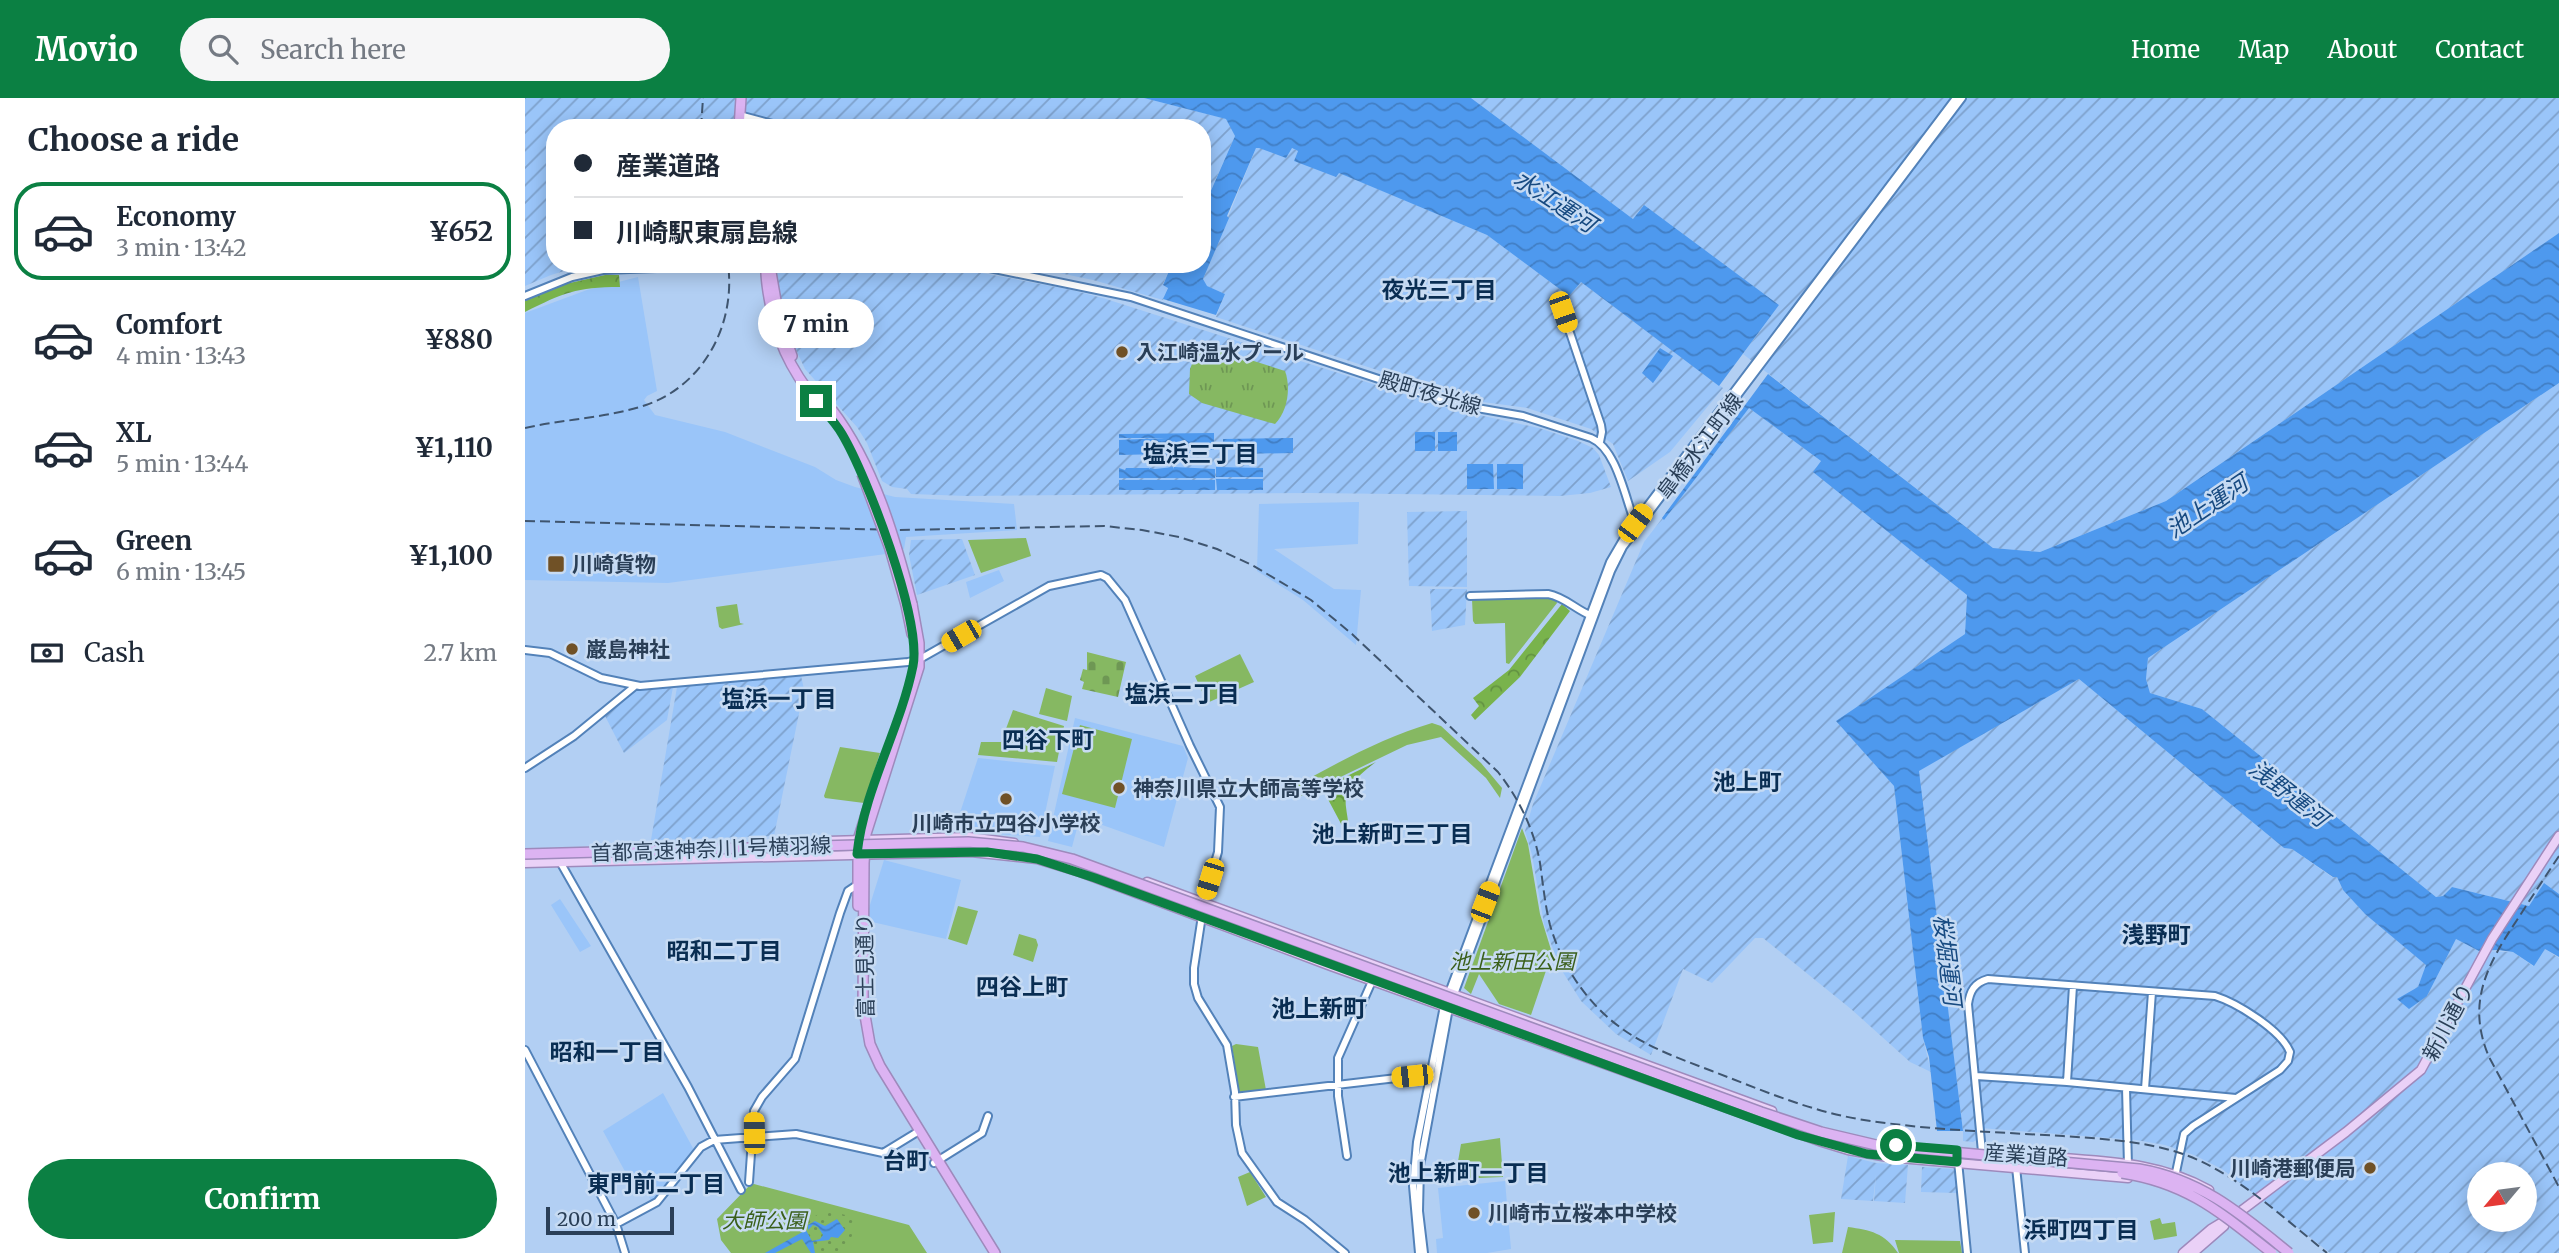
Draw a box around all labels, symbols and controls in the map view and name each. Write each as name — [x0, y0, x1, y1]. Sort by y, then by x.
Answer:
search box — [180, 18, 670, 81]
text: Movio — [35, 29, 138, 70]
icon: search — [204, 30, 242, 68]
text: Search here — [260, 33, 406, 66]
text: Home — [2131, 34, 2200, 65]
text: Map — [2238, 34, 2289, 65]
text: About — [2327, 34, 2397, 65]
text: Contact — [2435, 34, 2524, 65]
text: Choose a ride — [28, 120, 239, 160]
text: 産業道路 — [616, 149, 720, 182]
water label: 水江運河 — [1509, 164, 1605, 240]
icon: car — [32, 200, 95, 263]
text: Economy — [116, 200, 236, 233]
text: ¥652 — [429, 215, 493, 248]
text: 川崎駅東扇島線 — [616, 216, 798, 249]
text: 3 min · 13:42 — [116, 233, 247, 262]
district label: 夜光三丁目 — [1382, 275, 1497, 304]
car — [1547, 289, 1580, 335]
callout: 7 min — [758, 300, 874, 348]
icon: car — [32, 308, 95, 371]
text: Comfort — [116, 308, 222, 341]
text: 7 min — [783, 309, 849, 338]
text: ¥880 — [424, 323, 493, 356]
place label: 入江崎温水プール — [1136, 339, 1304, 366]
text: 4 min · 13:43 — [116, 341, 246, 370]
marker: 入江崎温水プール — [1114, 344, 1130, 360]
street label: 殿町夜光線 — [1376, 366, 1484, 420]
route end — [800, 385, 832, 417]
street label: 皐橋水江町線 — [1651, 388, 1749, 504]
icon: car — [32, 416, 95, 479]
text: XL — [116, 416, 152, 449]
text: ¥1,110 — [414, 431, 493, 464]
district label: 塩浜三丁目 — [1143, 439, 1258, 468]
text: 5 min · 13:44 — [116, 449, 249, 478]
water label: 池上運河 — [2161, 466, 2257, 544]
car — [1614, 500, 1657, 546]
icon: car — [32, 524, 95, 587]
text: Green — [116, 524, 192, 557]
text: ¥1,100 — [408, 539, 493, 572]
place label: 川崎貨物 — [572, 551, 656, 578]
marker: 川崎貨物 — [546, 554, 566, 574]
text: 6 min · 13:45 — [116, 557, 246, 586]
car — [938, 616, 985, 656]
icon: cash — [28, 634, 66, 672]
text: Cash — [84, 636, 145, 669]
place label: 巌島神社 — [586, 636, 670, 663]
text: 2.7 km — [423, 638, 497, 667]
marker: 巌島神社 — [564, 641, 580, 657]
district label: 塩浜二丁目 — [1125, 679, 1240, 708]
district label: 塩浜一丁目 — [722, 684, 837, 713]
district label: 四谷下町 — [1002, 725, 1094, 754]
water label: 浅野運河 — [2244, 753, 2337, 835]
district label: 池上町 — [1713, 767, 1782, 796]
place label: 神奈川県立大師高等学校 — [1133, 775, 1364, 802]
marker: 神奈川県立大師高等学校 — [1111, 780, 1127, 796]
marker: 川崎市立四谷小学校 — [998, 791, 1014, 807]
place label: 川崎市立四谷小学校 — [912, 810, 1101, 837]
district label: 池上新町三丁目 — [1312, 819, 1473, 848]
street label: 首都高速神奈川1号横羽線 — [590, 831, 832, 867]
car — [1194, 856, 1227, 902]
car — [1468, 879, 1503, 925]
street label: 富士見通り — [851, 913, 879, 1019]
water label: 桜堀運河 — [1928, 913, 1968, 1011]
district label: 浅野町 — [2122, 920, 2191, 949]
district label: 昭和二丁目 — [667, 936, 782, 965]
park label: 池上新田公園 — [1449, 948, 1578, 975]
district label: 四谷上町 — [976, 972, 1068, 1001]
street label: 新川通り — [2416, 979, 2480, 1065]
district label: 池上新町 — [1271, 993, 1367, 1024]
district label: 昭和一丁目 — [550, 1037, 665, 1066]
car — [1391, 1063, 1434, 1089]
car — [744, 1112, 765, 1154]
route start — [1880, 1129, 1912, 1161]
street label: 産業道路 — [1983, 1139, 2069, 1171]
district label: 台町 — [883, 1146, 929, 1175]
place label: 川崎港郵便局 — [2230, 1155, 2356, 1182]
district label: 池上新町一丁目 — [1388, 1158, 1549, 1187]
button: Confirm — [28, 1159, 497, 1239]
marker: 川崎港郵便局 — [2362, 1160, 2378, 1176]
north arrow — [2467, 1162, 2537, 1232]
map controls — [2467, 1162, 2537, 1232]
district label: 東門前二丁目 — [587, 1169, 725, 1198]
place label: 川崎市立桜本中学校 — [1488, 1200, 1677, 1227]
scale bar — [546, 1204, 674, 1236]
marker: 川崎市立桜本中学校 — [1466, 1205, 1482, 1221]
text: 200 m — [557, 1207, 616, 1231]
park label: 大師公園 — [722, 1207, 809, 1234]
district label: 浜町四丁目 — [2024, 1215, 2139, 1244]

